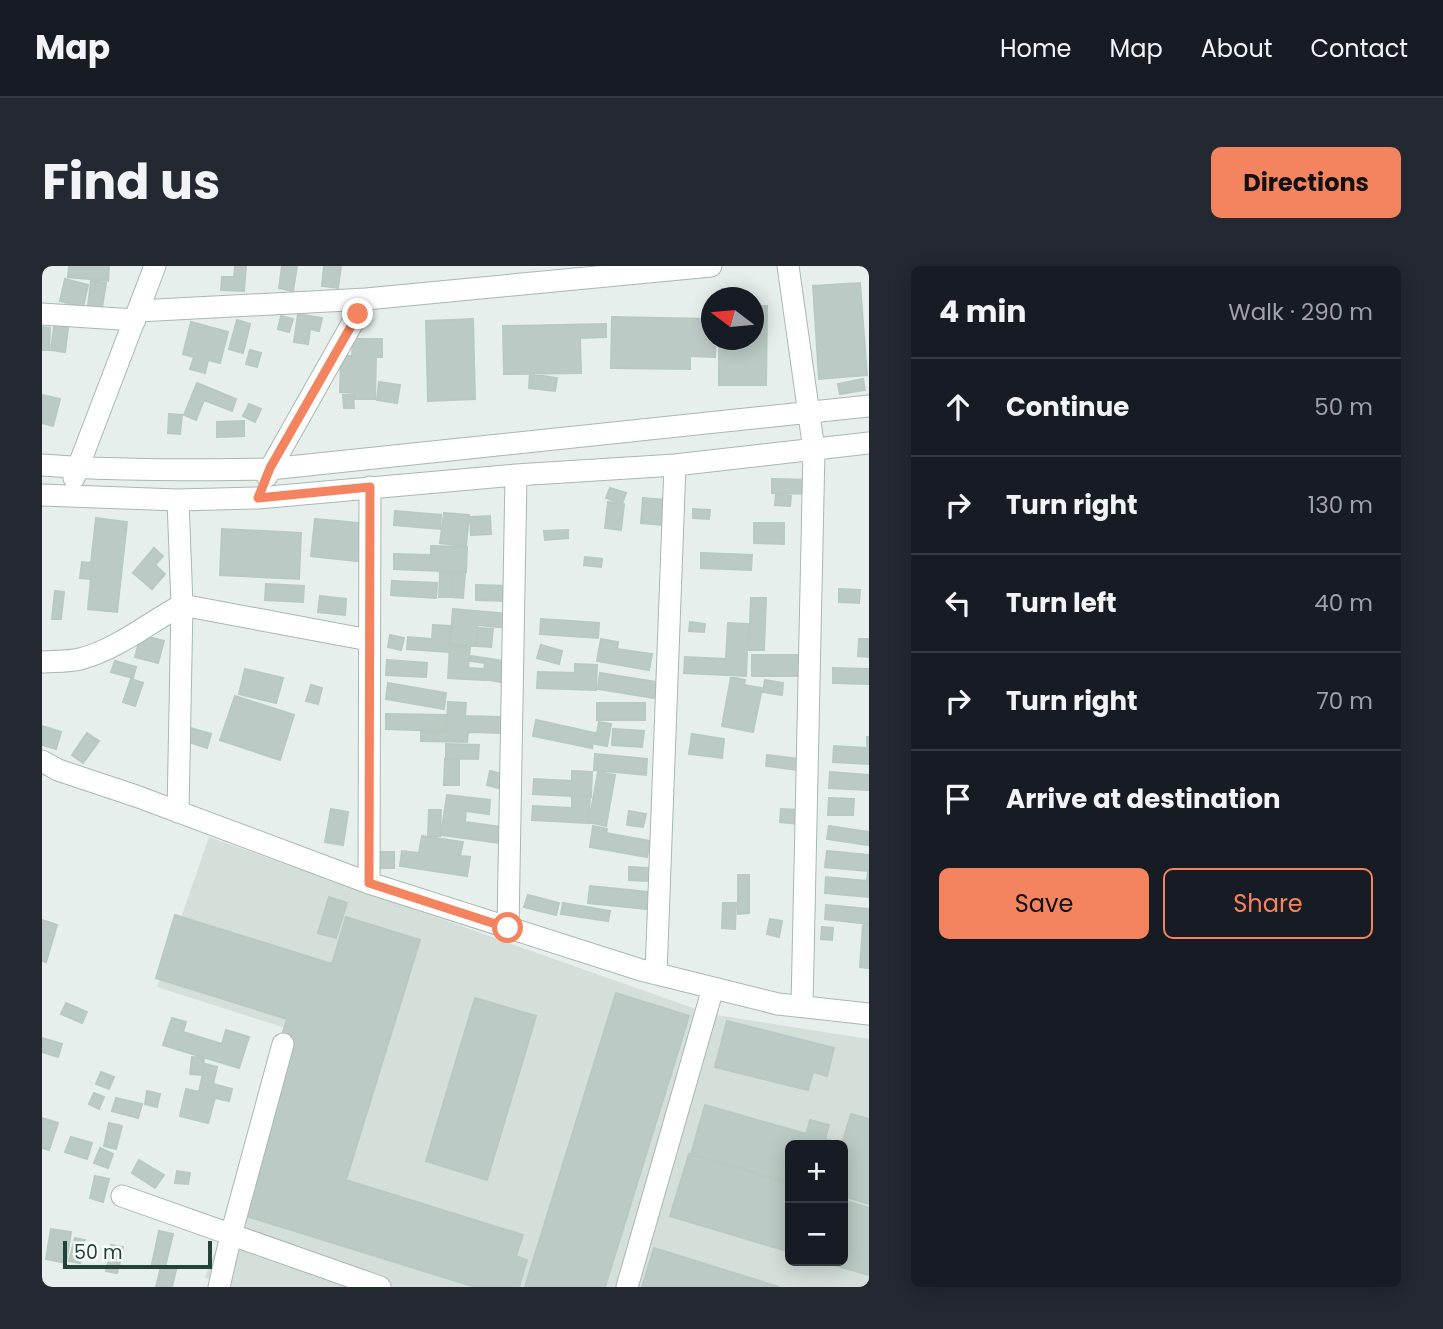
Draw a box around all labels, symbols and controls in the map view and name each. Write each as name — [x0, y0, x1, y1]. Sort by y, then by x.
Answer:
text: Map — [35, 24, 110, 71]
text: Home — [1000, 32, 1072, 65]
text: Map — [1110, 32, 1163, 65]
text: About — [1201, 32, 1272, 65]
text: Contact — [1310, 32, 1408, 65]
button: Directions — [1211, 147, 1401, 218]
text: Find us — [42, 148, 220, 216]
north arrow — [701, 287, 764, 350]
text: 4 min — [939, 290, 1027, 333]
text: Walk · 290 m — [1228, 296, 1373, 328]
route end — [342, 298, 373, 329]
icon: ahead — [939, 388, 977, 426]
text: Continue — [1006, 389, 1129, 425]
text: 50 m — [1314, 391, 1373, 423]
icon: right — [939, 486, 977, 524]
text: Turn right — [1006, 487, 1138, 523]
text: 130 m — [1308, 489, 1373, 521]
icon: left — [939, 584, 977, 622]
text: Turn left — [1006, 585, 1117, 621]
text: 40 m — [1314, 587, 1373, 619]
icon: right — [939, 682, 977, 720]
text: Turn right — [1006, 683, 1138, 719]
text: 70 m — [1316, 685, 1373, 717]
icon: arrive — [939, 780, 977, 818]
text: Arrive at destination — [1006, 781, 1281, 817]
button: Save — [939, 868, 1149, 939]
button: Share — [1163, 868, 1373, 939]
route start — [492, 912, 523, 943]
map controls — [785, 1140, 848, 1266]
button: + — [785, 1140, 848, 1203]
button: − — [785, 1203, 848, 1266]
scale bar — [63, 1238, 212, 1270]
text: 50 m — [74, 1239, 123, 1266]

